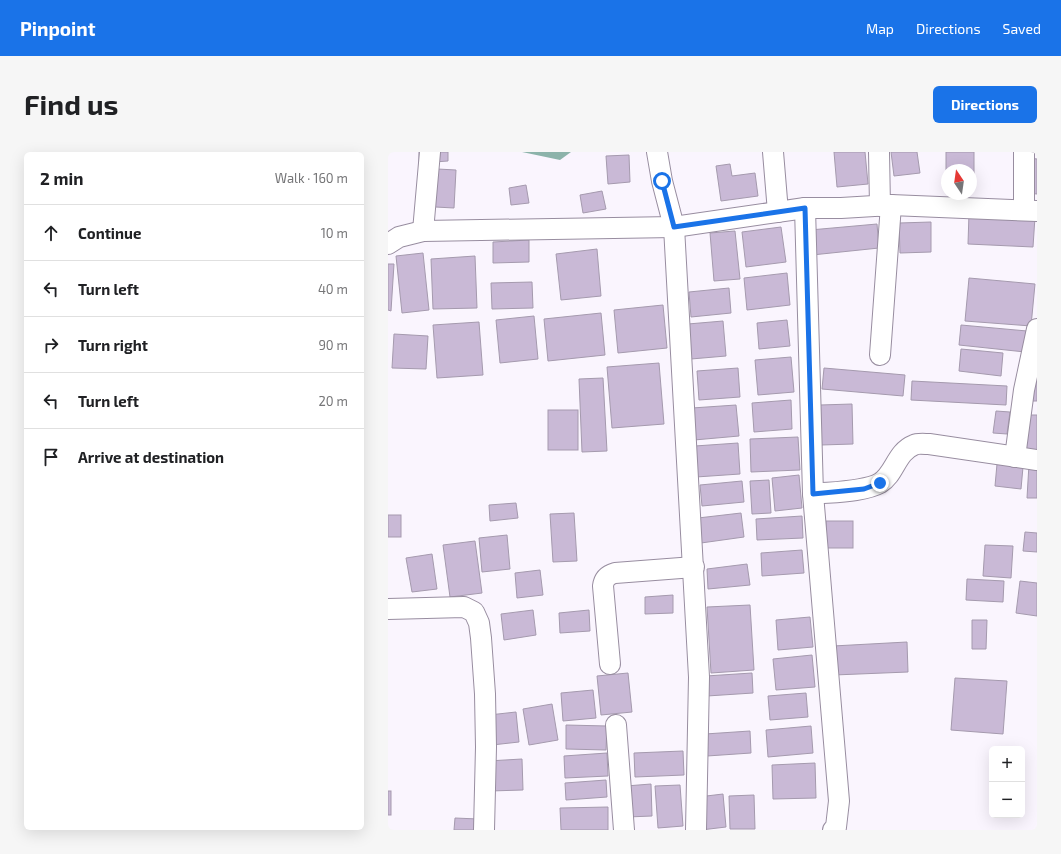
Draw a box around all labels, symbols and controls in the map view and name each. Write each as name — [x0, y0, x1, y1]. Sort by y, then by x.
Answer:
text: Pinpoint — [20, 17, 95, 40]
text: Map — [866, 20, 894, 37]
text: Directions — [916, 20, 981, 37]
text: Saved — [1003, 20, 1041, 37]
button: Directions — [933, 86, 1037, 123]
text: Find us — [24, 87, 118, 121]
north arrow — [941, 164, 977, 200]
text: 2 min — [40, 168, 83, 188]
text: Walk · 160 m — [275, 170, 348, 186]
route start — [653, 172, 671, 190]
icon: ahead — [40, 222, 62, 244]
text: Continue — [78, 224, 141, 242]
text: 10 m — [321, 225, 348, 241]
icon: left — [40, 278, 62, 300]
text: Turn left — [78, 280, 139, 298]
text: 40 m — [318, 281, 348, 297]
icon: right — [40, 334, 62, 356]
text: Turn right — [78, 336, 148, 354]
text: 90 m — [318, 337, 348, 353]
icon: left — [40, 390, 62, 412]
text: Turn left — [78, 392, 139, 410]
text: 20 m — [319, 393, 348, 409]
icon: arrive — [40, 446, 62, 468]
text: Arrive at destination — [78, 448, 224, 466]
route end — [871, 474, 889, 492]
map controls — [989, 746, 1025, 818]
button: + — [989, 746, 1025, 782]
button: − — [989, 782, 1025, 818]

